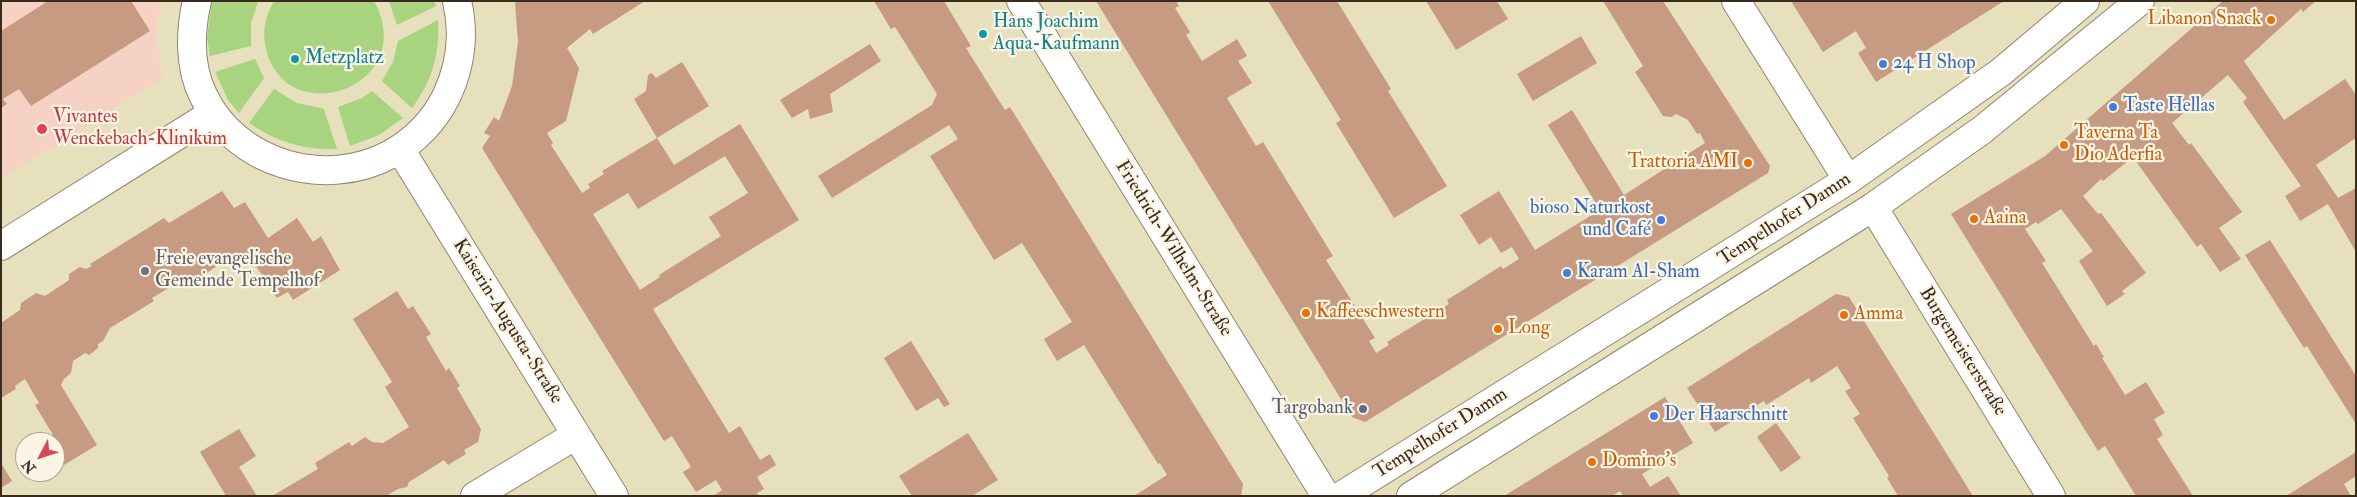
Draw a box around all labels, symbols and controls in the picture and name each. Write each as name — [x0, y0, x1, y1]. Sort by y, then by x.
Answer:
place label: Libanon Snack — [2148, 9, 2261, 31]
place label: Hans Joachim Aqua-Kaufmann — [993, 12, 1120, 56]
marker: Libanon Snack — [2265, 14, 2277, 26]
marker: Hans Joachim Aqua-Kaufmann — [977, 28, 989, 40]
place label: Metzplatz — [305, 48, 384, 70]
marker: Metzplatz — [289, 53, 301, 65]
place label: 24 H Shop — [1893, 53, 1976, 75]
marker: 24 H Shop — [1877, 58, 1889, 70]
place label: Taste Hellas — [2123, 96, 2215, 118]
marker: Taste Hellas — [2107, 101, 2119, 113]
place label: Vivantes Wenckebach-Klinikum — [53, 107, 227, 151]
marker: Vivantes Wenckebach-Klinikum — [35, 122, 49, 136]
place label: Taverna Ta Dio Aderfia — [2074, 123, 2162, 167]
marker: Taverna Ta Dio Aderfia — [2058, 139, 2070, 151]
place label: Trattoria AMI — [1628, 152, 1738, 174]
street label: Friedrich-Wilhelm-Straße — [1110, 157, 1236, 341]
marker: Trattoria AMI — [1742, 157, 1754, 169]
street label: Tempelhofer Damm — [1714, 169, 1856, 271]
place label: bioso Naturkost und Café — [1530, 198, 1651, 242]
place label: Aaina — [1984, 208, 2027, 230]
marker: Aaina — [1968, 213, 1980, 225]
marker: bioso Naturkost und Café — [1655, 214, 1667, 226]
street label: Kaiserin-Augusta-Straße — [447, 235, 567, 409]
place label: Freie evangelische Gemeinde Tempelhof — [155, 249, 320, 293]
place label: Karam Al-Sham — [1577, 262, 1700, 284]
marker: Freie evangelische Gemeinde Tempelhof — [139, 265, 151, 277]
marker: Karam Al-Sham — [1561, 267, 1573, 279]
street label: Burgemeisterstraße — [1913, 283, 2011, 421]
place label: Kaffeeschwestern — [1316, 302, 1445, 324]
place label: Amma — [1854, 304, 1903, 326]
marker: Kaffeeschwestern — [1300, 307, 1312, 319]
marker: Amma — [1838, 309, 1850, 321]
place label: Long — [1508, 318, 1550, 340]
marker: Long — [1492, 323, 1504, 335]
street label: Tempelhofer Damm — [1370, 384, 1512, 484]
place label: Targobank — [1272, 398, 1353, 420]
marker: Targobank — [1357, 403, 1369, 415]
place label: Der Haarschnitt — [1664, 405, 1788, 427]
marker: Der Haarschnitt — [1648, 410, 1660, 422]
north arrow — [15, 432, 65, 482]
place label: Domino's — [1602, 451, 1676, 473]
text: N — [18, 456, 39, 477]
marker: Domino's — [1586, 456, 1598, 468]

